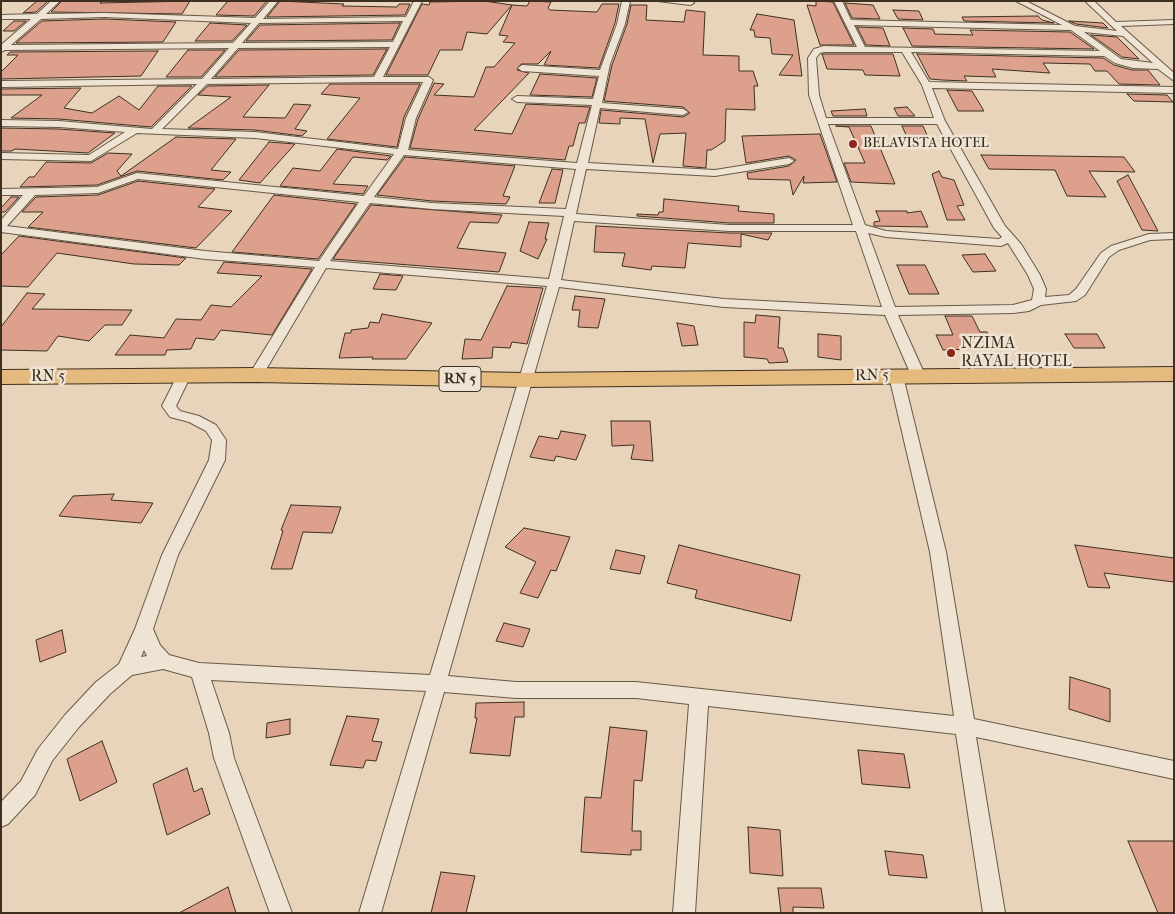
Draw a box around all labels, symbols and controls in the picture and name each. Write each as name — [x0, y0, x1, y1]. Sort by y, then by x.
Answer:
place label: BELAVISTA HOTEL — [863, 136, 989, 152]
marker: BELAVISTA HOTEL — [847, 138, 859, 150]
place label: NZIMA RAYAL HOTEL — [961, 334, 1072, 372]
marker: NZIMA RAYAL HOTEL — [945, 347, 957, 359]
road number: RN 5 — [439, 366, 481, 392]
street label: RN 5 — [855, 366, 889, 386]
street label: RN 5 — [31, 367, 65, 387]

